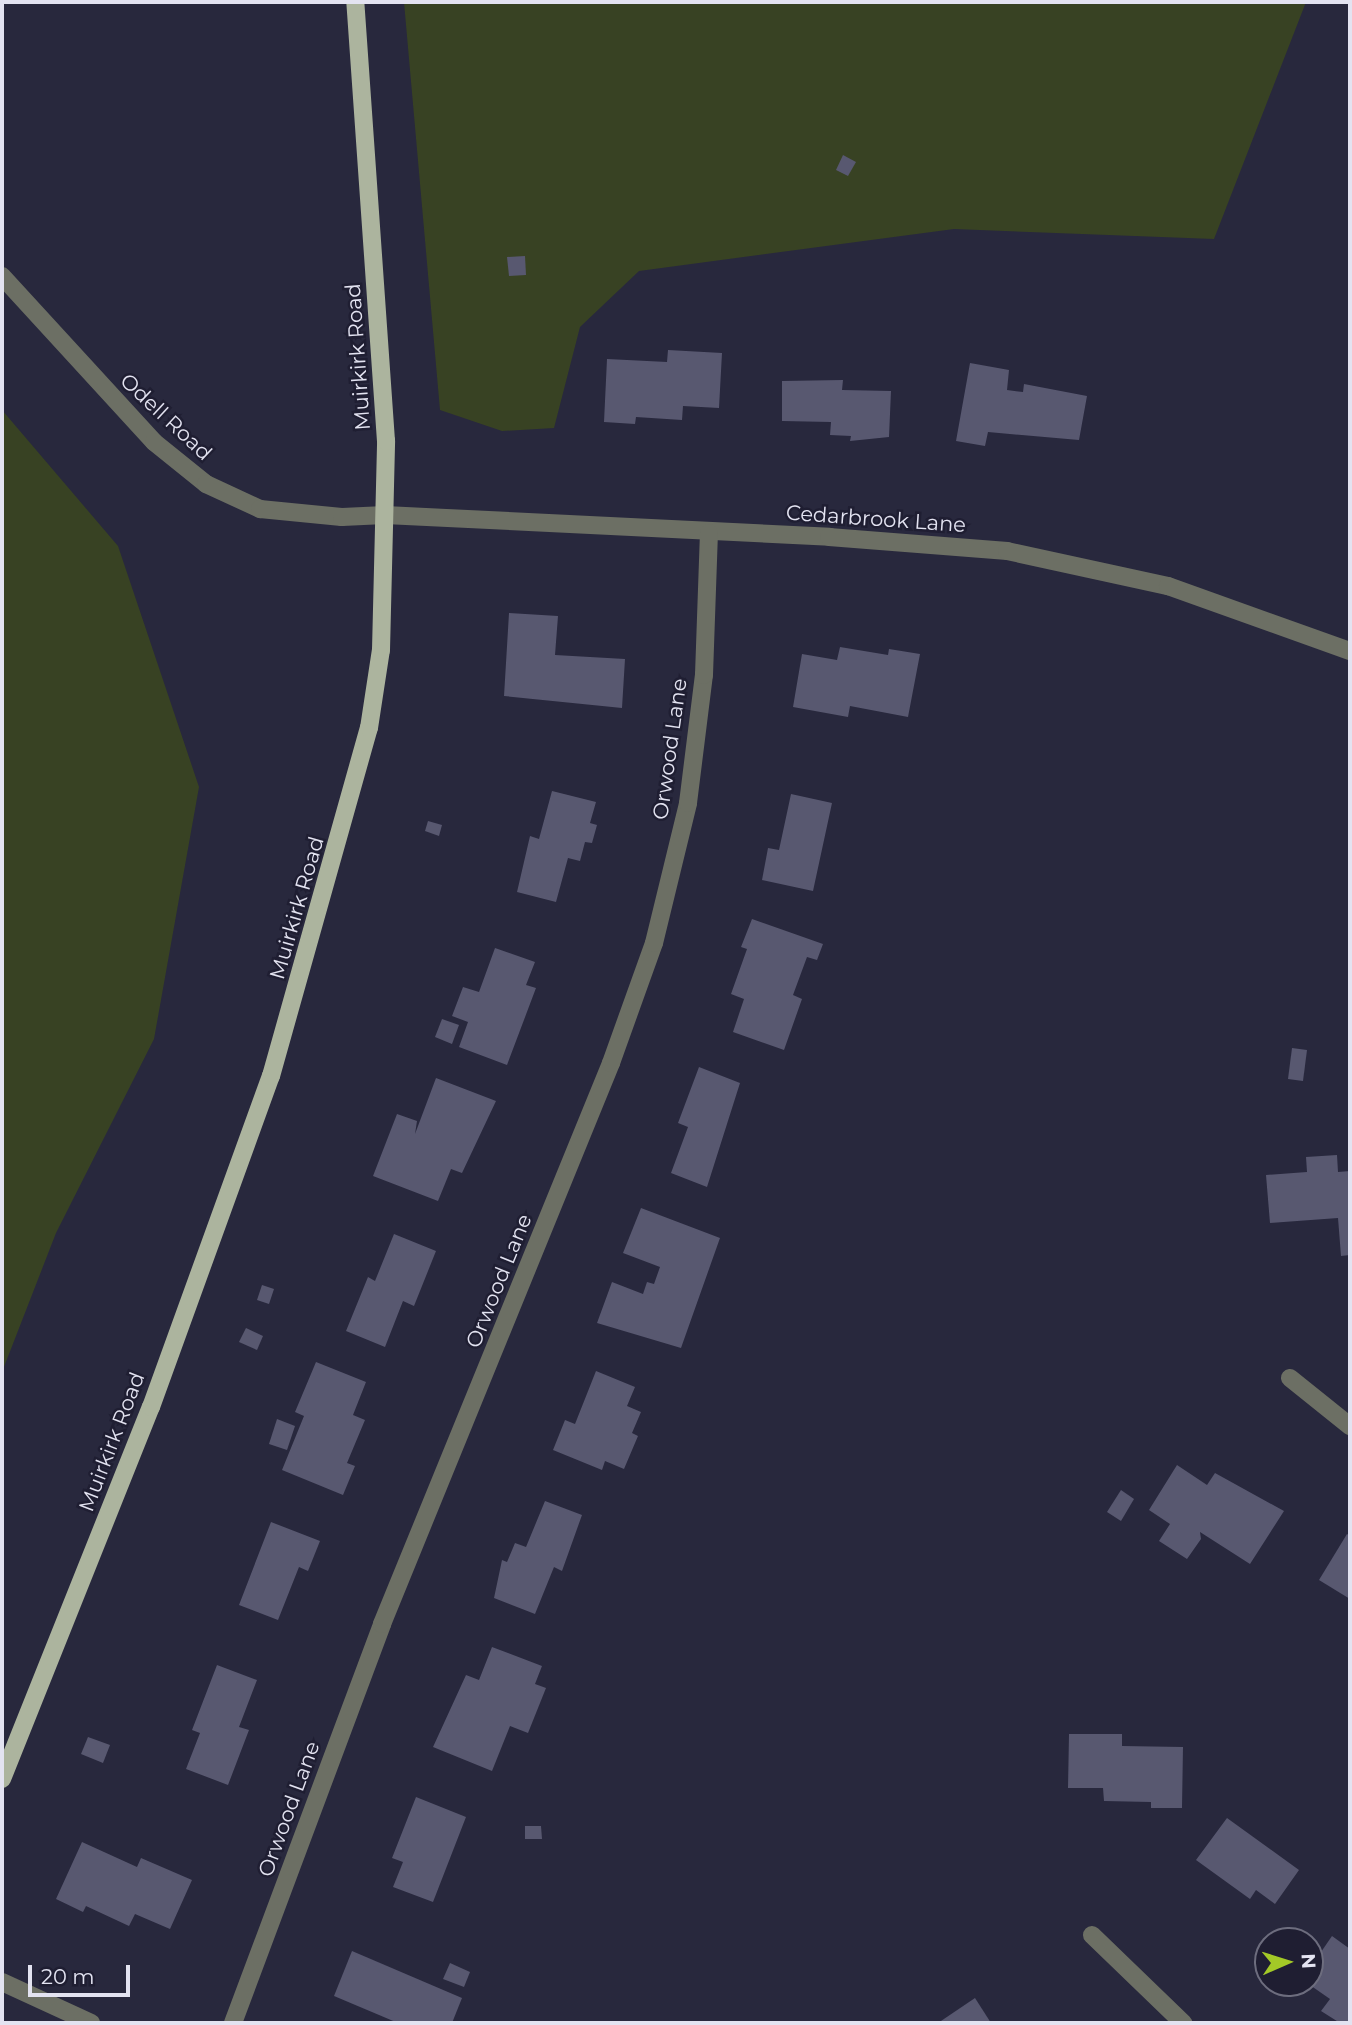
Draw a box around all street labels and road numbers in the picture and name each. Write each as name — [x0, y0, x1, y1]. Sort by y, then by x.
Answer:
street label: Muirkirk Road — [340, 283, 376, 431]
street label: Odell Road — [115, 368, 217, 466]
street label: Cedarbrook Lane — [785, 500, 967, 538]
street label: Orwood Lane — [648, 677, 692, 821]
street label: Muirkirk Road — [265, 834, 329, 982]
street label: Orwood Lane — [461, 1210, 537, 1352]
street label: Muirkirk Road — [74, 1369, 150, 1515]
street label: Orwood Lane — [253, 1738, 325, 1880]

